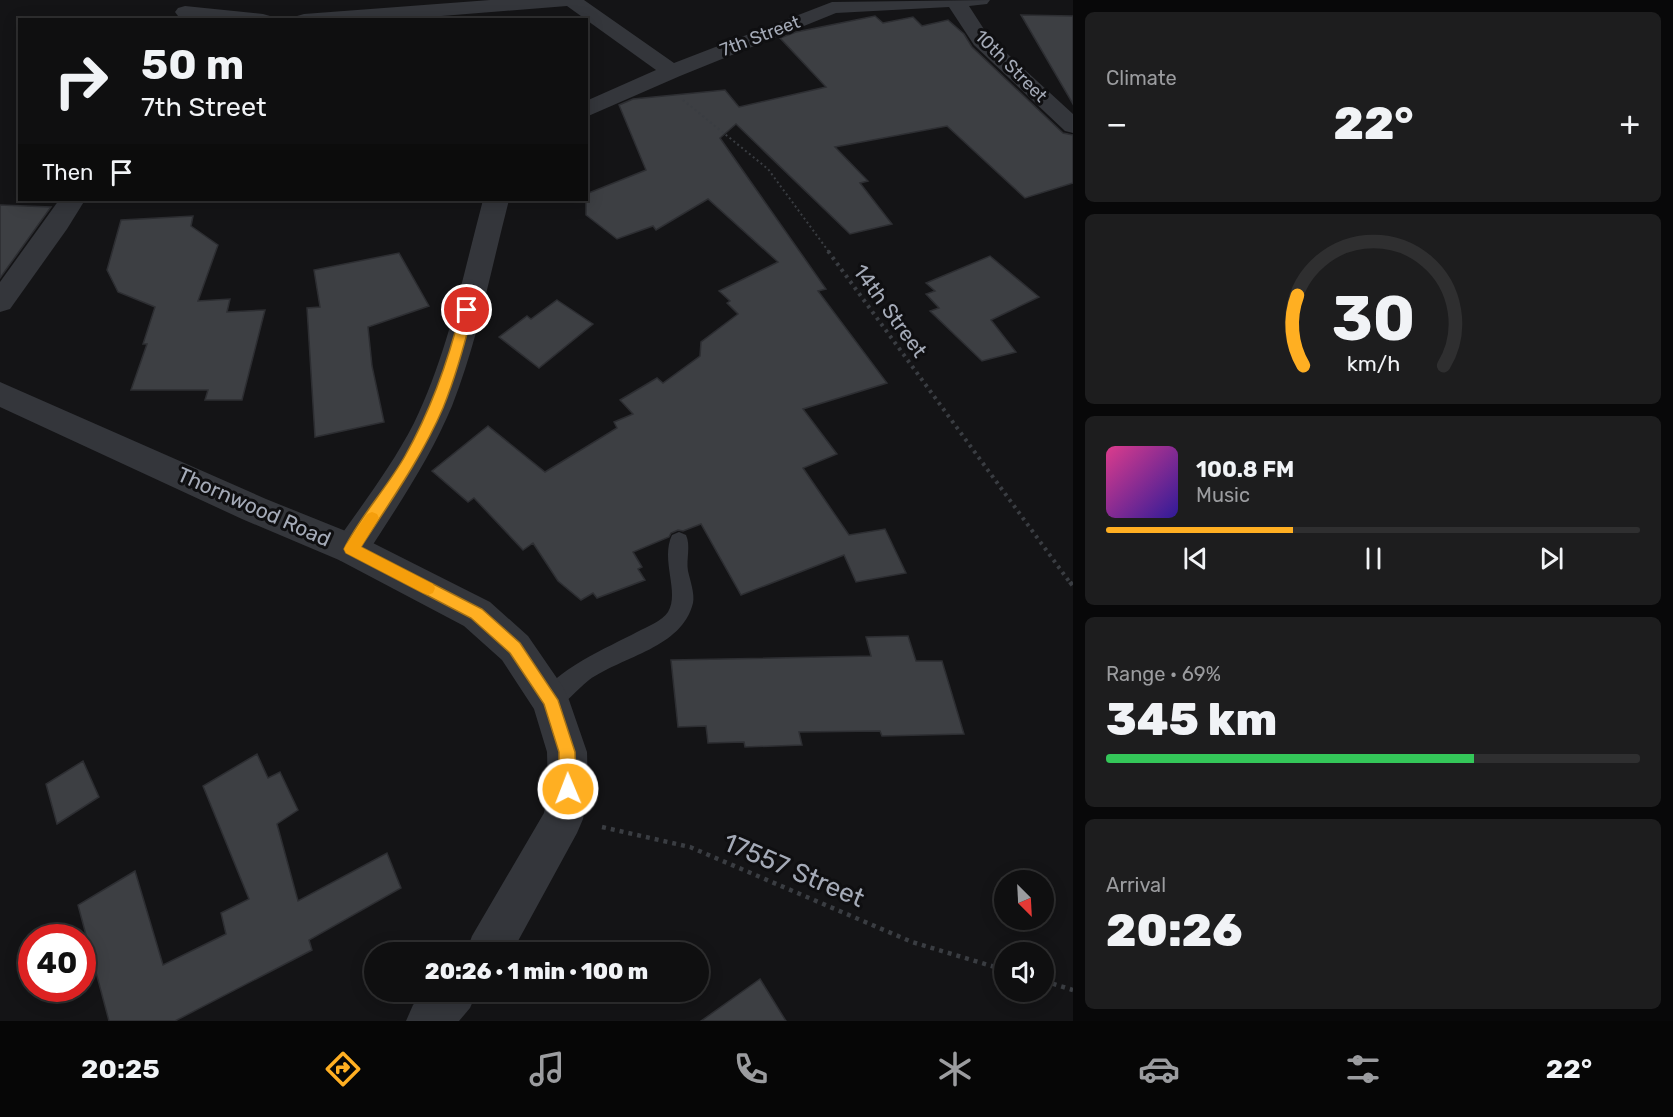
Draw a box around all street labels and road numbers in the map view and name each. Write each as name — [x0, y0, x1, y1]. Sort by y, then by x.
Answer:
street label: 7th Street — [717, 11, 803, 61]
street label: 10th Street — [970, 25, 1052, 107]
street label: 14th Street — [848, 259, 933, 362]
street label: Thornwood Road — [174, 462, 335, 552]
street label: 17557 Street — [719, 827, 869, 914]

